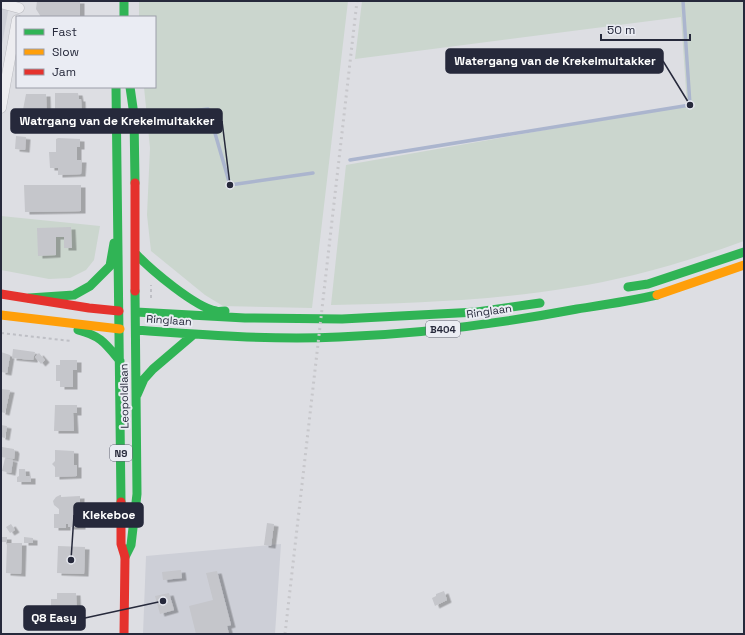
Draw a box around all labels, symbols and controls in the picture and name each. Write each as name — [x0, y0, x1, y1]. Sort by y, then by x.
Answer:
legend — [16, 16, 156, 88]
scale bar — [601, 16, 690, 42]
text: 50 m — [607, 22, 635, 38]
text: Fast — [52, 24, 77, 40]
text: Slow — [52, 44, 79, 60]
callout: Watergang van de Krekelmuitakker — [446, 49, 663, 73]
text: Watergang van de Krekelmuitakker — [454, 53, 656, 69]
text: Jam — [52, 64, 76, 80]
callout: Watrgang van de Krekelmuitakker — [11, 109, 222, 133]
text: Watrgang van de Krekelmuitakker — [20, 113, 215, 129]
street label: Ringlaan — [465, 301, 513, 321]
street label: Ringlaan — [146, 311, 192, 329]
road number: B404 — [426, 321, 460, 337]
street label: Leopoldlaan — [116, 363, 132, 429]
road number: N9 — [110, 445, 132, 461]
callout: Kiekeboe — [74, 503, 143, 527]
text: Kiekeboe — [83, 507, 136, 523]
callout: Q8 Easy — [24, 606, 85, 630]
text: Q8 Easy — [31, 610, 77, 626]

